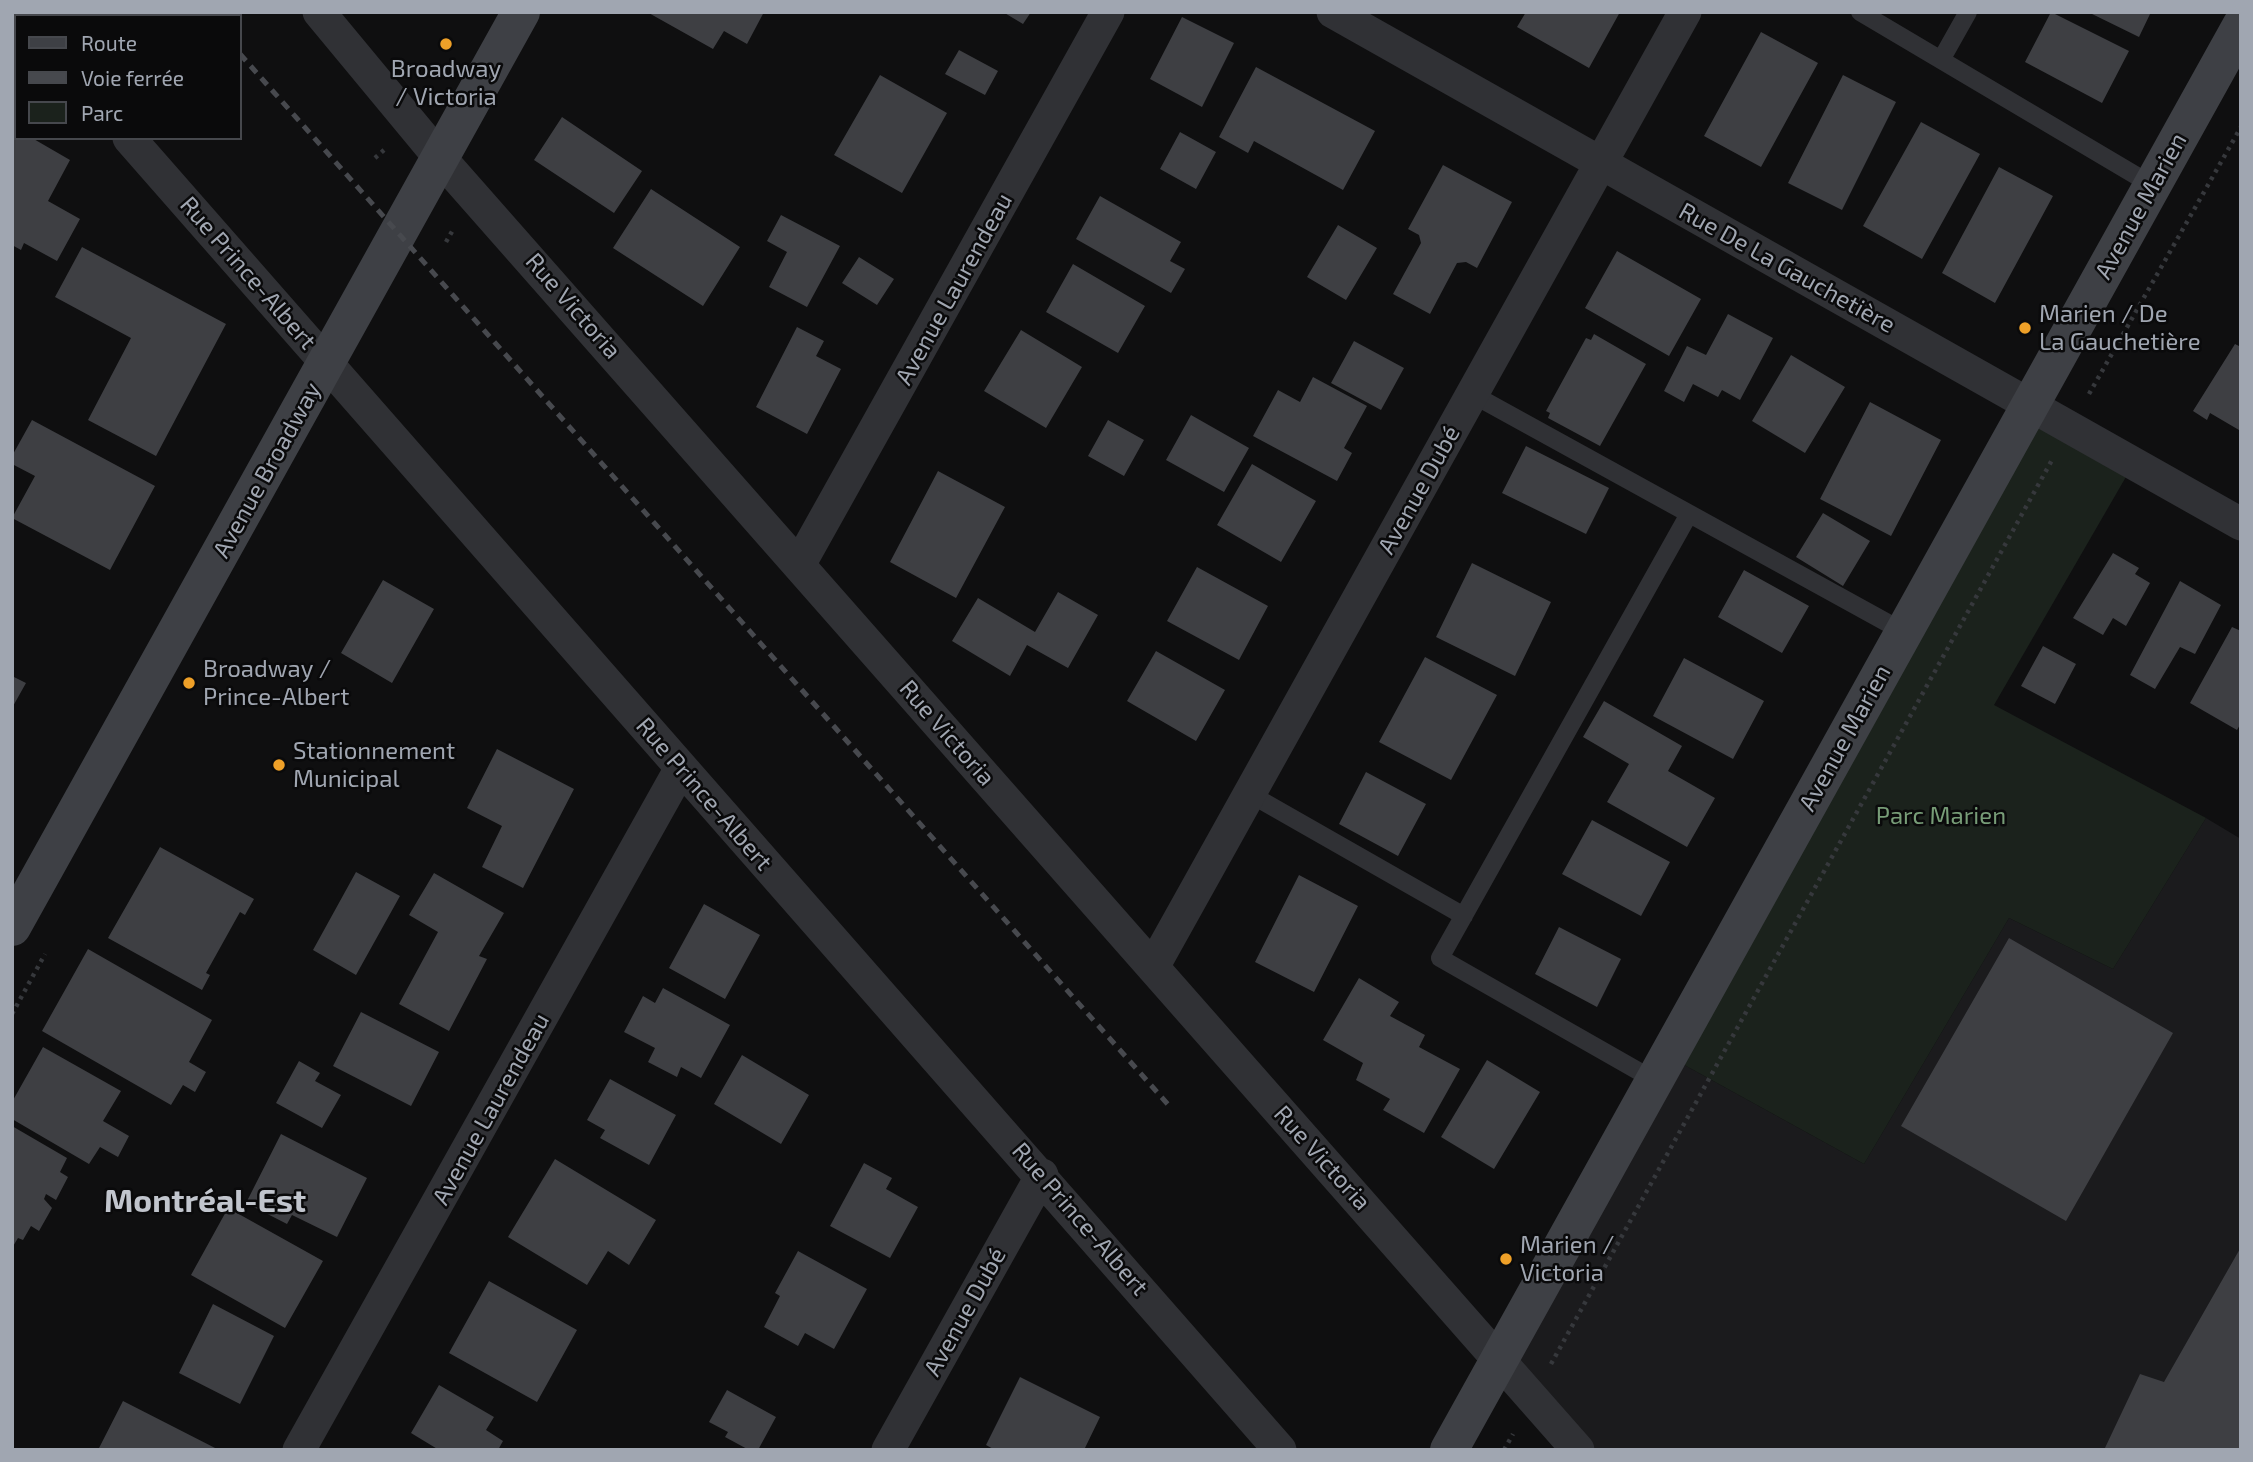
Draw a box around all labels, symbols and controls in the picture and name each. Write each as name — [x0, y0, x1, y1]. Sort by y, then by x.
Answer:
legend — [14, 14, 242, 140]
text: Route — [81, 30, 137, 55]
marker: Broadway / Victoria — [438, 36, 454, 52]
place label: Broadway / Victoria — [391, 55, 501, 111]
text: Voie ferrée — [81, 65, 184, 90]
text: Parc — [81, 100, 123, 125]
street label: Avenue Marien — [2089, 128, 2193, 284]
street label: Avenue Laurendeau — [889, 188, 1019, 390]
street label: Rue Prince-Albert — [174, 191, 322, 355]
street label: Rue De La Gauchetière — [1674, 197, 1900, 339]
street label: Rue Victoria — [519, 247, 627, 365]
place label: Marien / De La Gauchetière — [2039, 300, 2201, 356]
marker: Marien / De La Gauchetière — [2017, 320, 2033, 336]
street label: Avenue Broadway — [207, 377, 327, 563]
street label: Avenue Dubé — [1372, 421, 1466, 559]
place label: Broadway / Prince-Albert — [203, 655, 349, 711]
street label: Avenue Marien — [1793, 660, 1897, 816]
street label: Rue Victoria — [893, 674, 1001, 792]
marker: Broadway / Prince-Albert — [181, 675, 197, 691]
street label: Rue Prince-Albert — [630, 712, 778, 876]
place label: Stationnement Municipal — [293, 737, 455, 793]
marker: Stationnement Municipal — [271, 757, 287, 773]
park label: Parc Marien — [1876, 802, 2006, 830]
street label: Avenue Laurendeau — [426, 1008, 556, 1210]
street label: Rue Victoria — [1268, 1100, 1376, 1216]
street label: Rue Prince-Albert — [1006, 1137, 1154, 1301]
district label: Montréal-Est — [104, 1182, 306, 1220]
place label: Marien / Victoria — [1520, 1231, 1614, 1287]
street label: Avenue Dubé — [918, 1243, 1012, 1381]
marker: Marien / Victoria — [1498, 1251, 1514, 1267]

